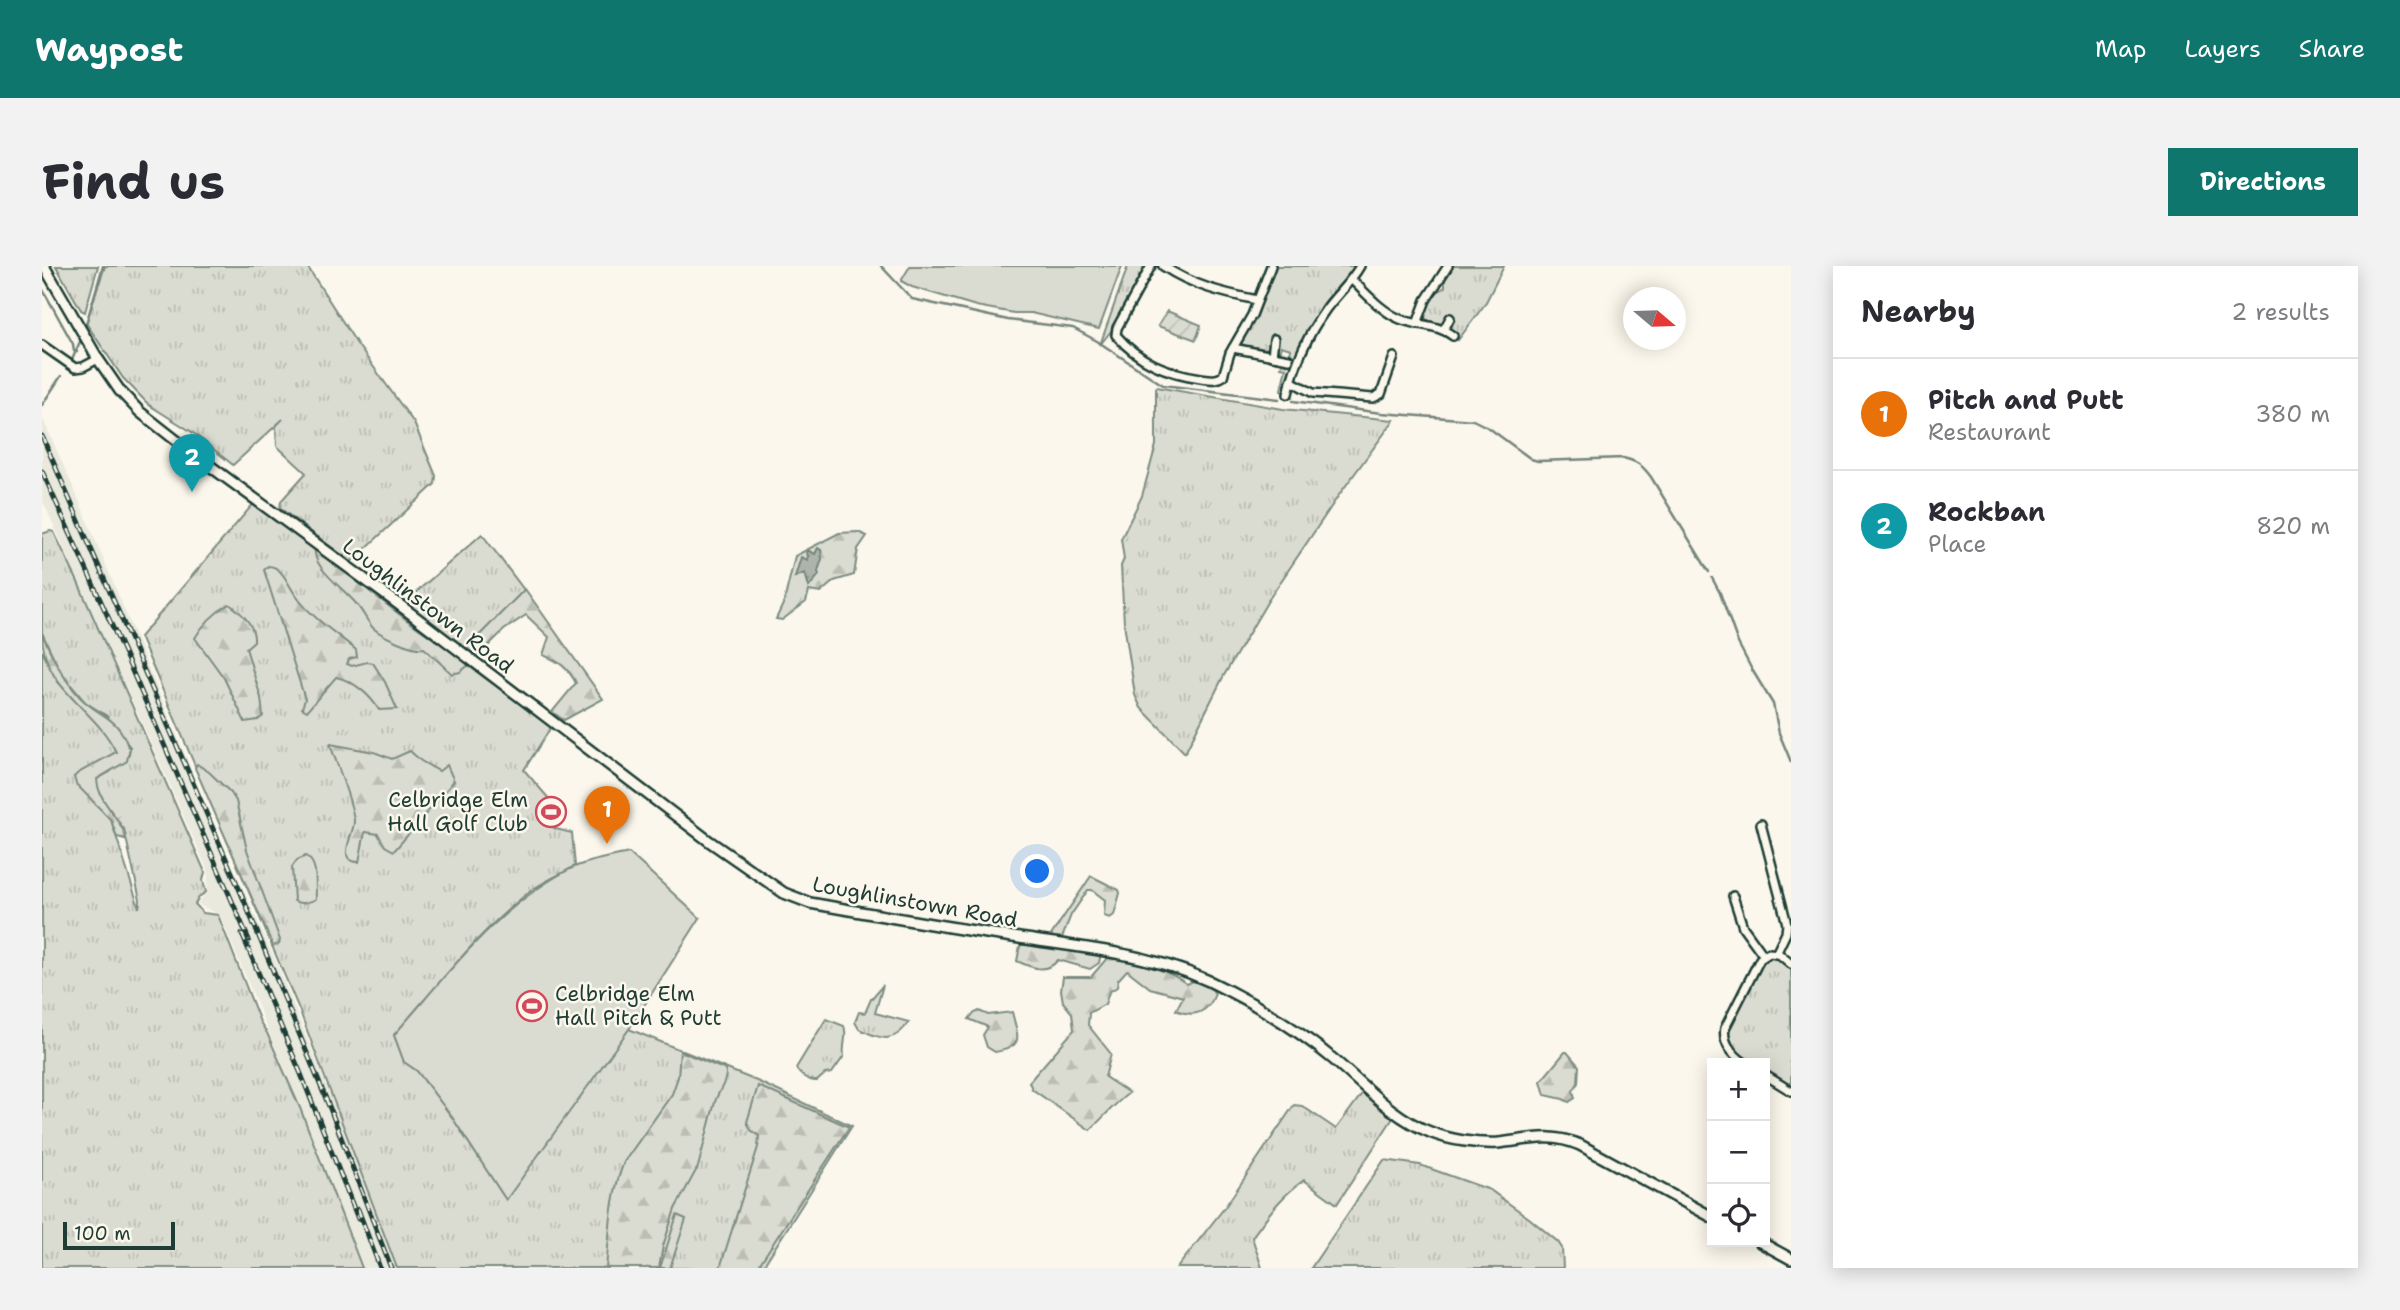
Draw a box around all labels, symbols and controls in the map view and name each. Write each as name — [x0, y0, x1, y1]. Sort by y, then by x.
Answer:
text: Waypost — [35, 27, 183, 72]
text: Map — [2095, 33, 2146, 65]
text: Layers — [2184, 33, 2261, 65]
text: Share — [2299, 33, 2365, 65]
button: Directions — [2168, 148, 2358, 216]
text: Find us — [42, 149, 225, 215]
north arrow — [1623, 287, 1686, 350]
text: Nearby — [1861, 291, 1976, 332]
text: 2 results — [2231, 297, 2330, 327]
text: Pitch and Putt — [1928, 382, 2124, 417]
text: 1 — [1879, 399, 1889, 429]
text: 380 m — [2255, 399, 2330, 429]
text: Restaurant — [1928, 417, 2051, 447]
pin: 2 — [169, 434, 215, 492]
text: Rockban — [1928, 494, 2045, 529]
text: 2 — [1876, 511, 1892, 541]
text: 820 m — [2256, 511, 2330, 541]
text: Place — [1928, 529, 1987, 559]
street label: Loughlinstown Road — [337, 532, 519, 680]
place label: Celbridge Elm Hall Golf Club — [387, 786, 528, 838]
pin: 1 — [584, 786, 630, 844]
sports icon: Celbridge Elm Hall Golf Club — [534, 795, 568, 829]
your location — [1020, 854, 1054, 888]
street label: Loughlinstown Road — [810, 870, 1020, 934]
place label: Celbridge Elm Hall Pitch & Putt — [555, 980, 722, 1032]
sports icon: Celbridge Elm Hall Pitch & Putt — [515, 989, 549, 1023]
map controls — [1707, 1058, 1770, 1247]
button: + — [1707, 1058, 1770, 1121]
button: − — [1707, 1121, 1770, 1184]
button: locate — [1707, 1184, 1770, 1247]
scale bar — [63, 1219, 175, 1251]
text: 100 m — [74, 1221, 131, 1246]

